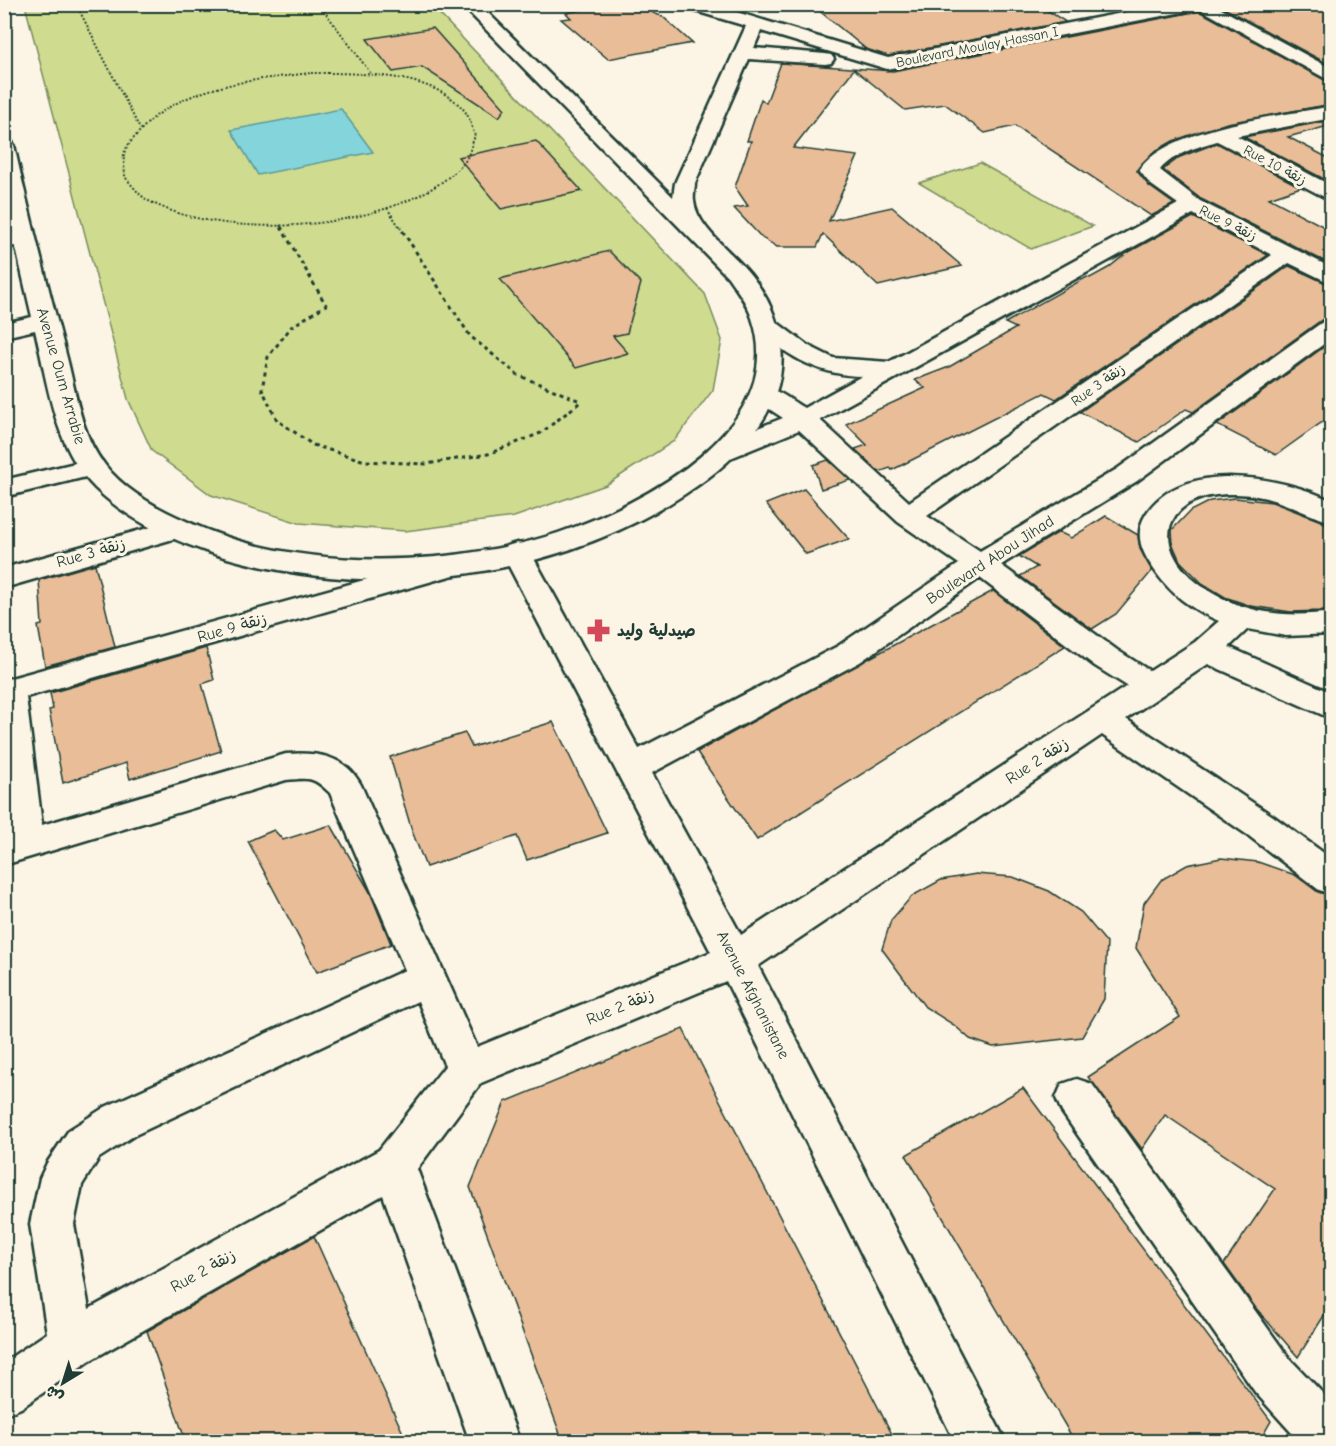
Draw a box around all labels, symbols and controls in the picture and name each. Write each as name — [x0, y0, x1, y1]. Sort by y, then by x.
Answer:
street label: Boulevard Moulay Hassan I — [894, 23, 1060, 71]
street label: Rue 10 زنقة — [1241, 141, 1309, 189]
street label: Rue 9 زنقة — [1196, 201, 1260, 245]
street label: Avenue Oum Arrabie — [33, 306, 89, 446]
street label: Rue 3 زنقة — [1068, 360, 1128, 410]
street label: Boulevard Abou Jihad — [923, 512, 1057, 608]
street label: Rue 3 زنقة — [55, 535, 127, 571]
street label: Rue 9 زنقة — [195, 610, 269, 646]
pharmacy icon: صيدلية وليد — [586, 618, 612, 644]
place label: صيدلية وليد — [617, 622, 696, 641]
street label: Rue 2 زنقة — [1002, 734, 1072, 788]
street label: Avenue Afghanistane — [713, 928, 793, 1062]
street label: Rue 2 زنقة — [584, 985, 656, 1029]
street label: Rue 2 زنقة — [168, 1246, 238, 1296]
north arrow — [33, 1353, 93, 1413]
text: ش — [42, 1382, 67, 1407]

